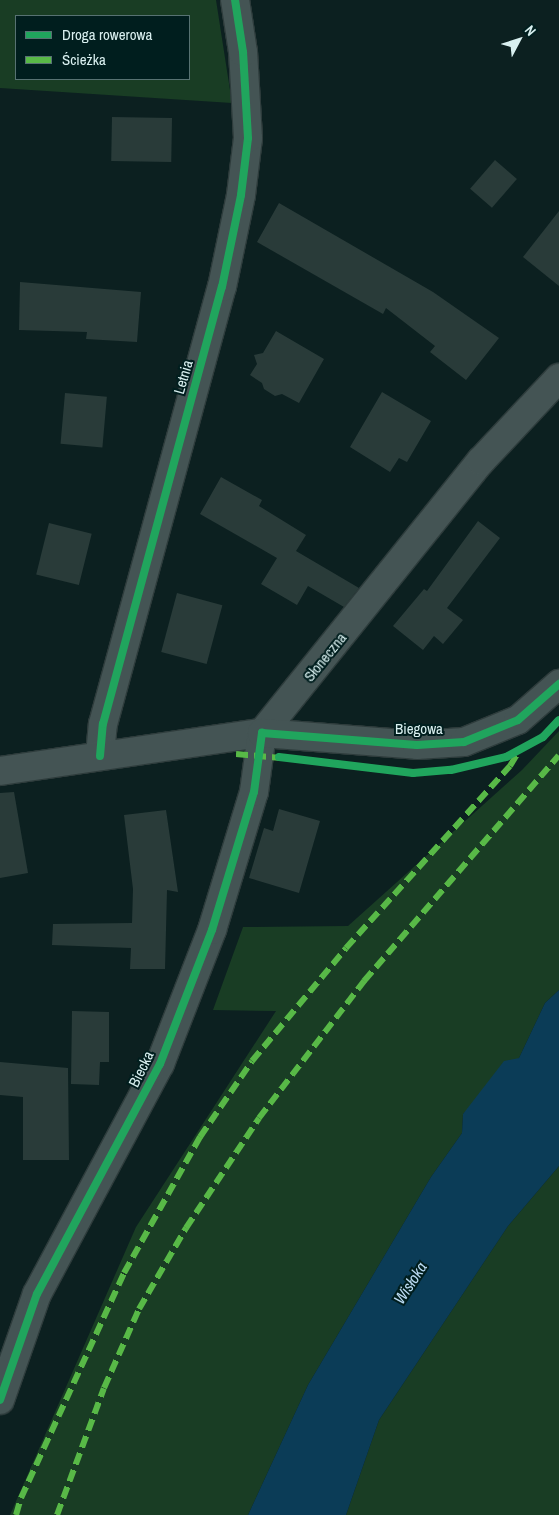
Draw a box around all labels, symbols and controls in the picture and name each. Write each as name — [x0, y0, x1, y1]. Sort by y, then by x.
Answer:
legend — [15, 15, 190, 80]
north arrow — [494, 15, 544, 65]
text: N — [521, 21, 540, 39]
text: Droga rowerowa — [62, 24, 152, 45]
text: Ścieżka — [62, 49, 106, 70]
street label: Letnia — [170, 358, 196, 396]
street label: Słoneczna — [300, 629, 350, 685]
street label: Biegowa — [395, 720, 443, 738]
street label: Biecka — [125, 1048, 157, 1090]
water label: Wisłoka — [389, 1258, 431, 1308]

